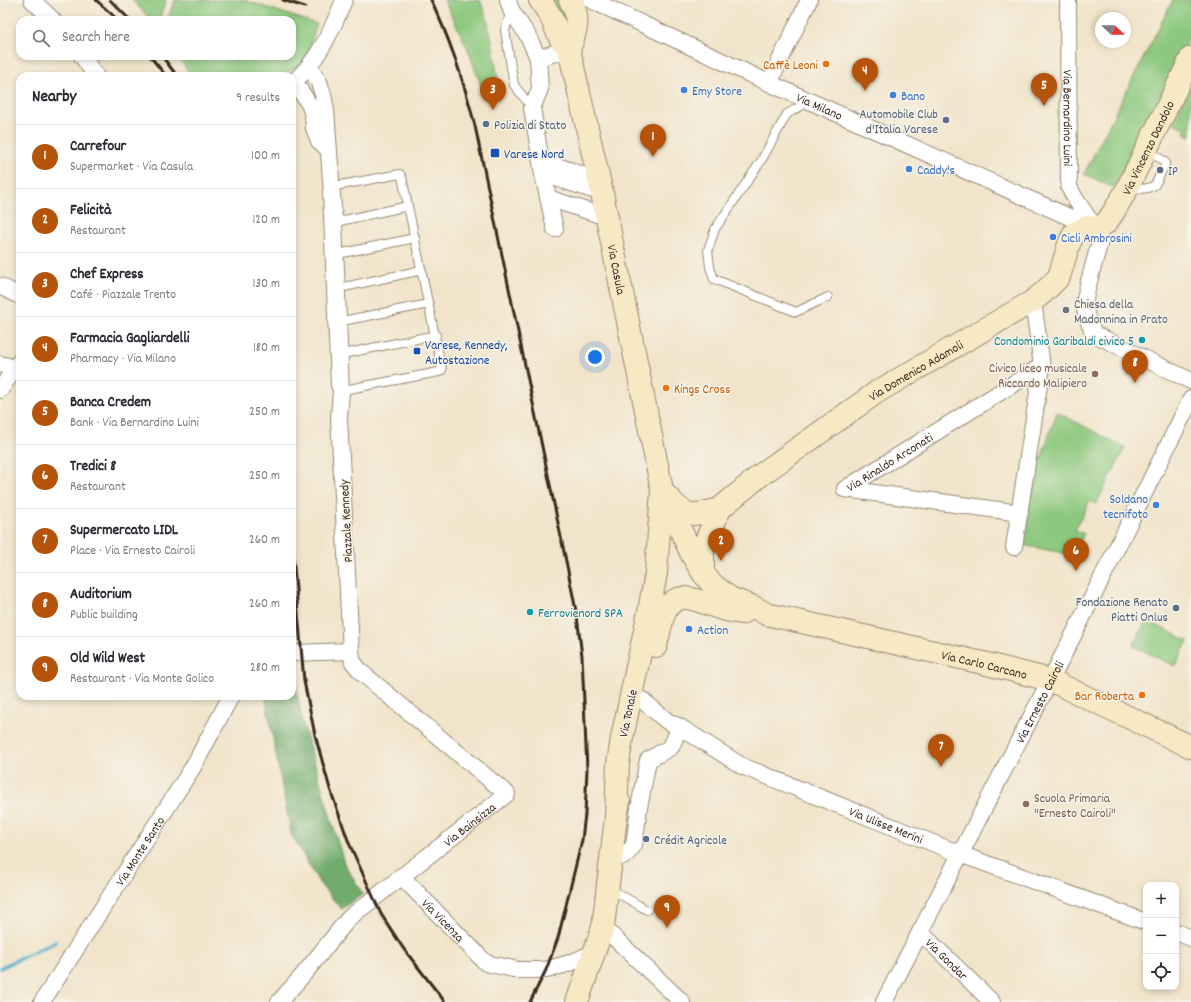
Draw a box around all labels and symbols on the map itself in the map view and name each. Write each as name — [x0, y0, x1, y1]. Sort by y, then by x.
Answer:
north arrow — [1095, 12, 1131, 48]
place label: Caffè Leoni — [763, 57, 819, 76]
pin: 4 — [852, 58, 878, 91]
marker: Caffè Leoni — [821, 59, 831, 69]
street label: Via Bernardino Luini — [1056, 70, 1076, 167]
pin: 5 — [1031, 73, 1057, 106]
pin: 3 — [480, 77, 506, 110]
place label: Emy Store — [692, 83, 742, 102]
marker: Emy Store — [679, 85, 689, 95]
place label: Bano — [901, 88, 925, 107]
street label: Via Milano — [793, 89, 845, 127]
marker: Bano — [888, 90, 898, 100]
street label: Via Vincenzo Dandolo — [1119, 98, 1181, 199]
place label: Automobile Club d'Italia Varese — [859, 106, 938, 140]
marker: Automobile Club d'Italia Varese — [941, 115, 951, 125]
place label: Polizia di Stato — [494, 117, 566, 136]
marker: Polizia di Stato — [481, 119, 491, 129]
pin: 1 — [640, 124, 666, 157]
place label: Varese Nord — [504, 146, 564, 165]
marker: Varese Nord — [489, 147, 501, 159]
place label: Caddy's — [917, 162, 955, 181]
place label: IP — [1168, 163, 1178, 182]
marker: Caddy's — [904, 164, 914, 174]
marker: IP — [1155, 165, 1165, 175]
place label: Cicli Ambrosini — [1061, 230, 1133, 249]
marker: Cicli Ambrosini — [1048, 232, 1058, 242]
street label: Via Casula — [601, 243, 629, 297]
place label: Chiesa della Madonnina in Prato — [1074, 296, 1168, 330]
marker: Chiesa della Madonnina in Prato — [1061, 305, 1071, 315]
place label: Condominio Garibaldi civico 5 — [994, 333, 1134, 352]
marker: Condominio Garibaldi civico 5 — [1137, 335, 1147, 345]
street label: Via Domenico Adamoli — [866, 336, 968, 407]
place label: Varese, Kennedy, Autostazione — [425, 337, 508, 371]
marker: Varese, Kennedy, Autostazione — [412, 346, 422, 356]
your location — [585, 347, 605, 367]
pin: 8 — [1122, 350, 1148, 383]
place label: Civico liceo musicale Riccardo Malipiero — [989, 360, 1087, 394]
marker: Civico liceo musicale Riccardo Malipiero — [1090, 369, 1100, 379]
place label: Kings Cross — [674, 381, 731, 400]
marker: Kings Cross — [661, 383, 671, 393]
street label: Via Rinaldo Arconati — [843, 429, 938, 498]
street label: Piazzale Kennedy — [336, 478, 359, 563]
place label: Soldano tecnifoto — [1103, 491, 1148, 525]
marker: Soldano tecnifoto — [1151, 500, 1161, 510]
pin: 2 — [708, 528, 734, 561]
pin: 6 — [1063, 538, 1089, 571]
place label: Fondazione Renato Piatti Onlus — [1076, 594, 1168, 628]
marker: Fondazione Renato Piatti Onlus — [1171, 603, 1181, 613]
place label: Ferrovienord SPA — [538, 605, 623, 624]
marker: Ferrovienord SPA — [525, 607, 535, 617]
place label: Action — [697, 622, 728, 641]
marker: Action — [684, 624, 694, 634]
street label: Via Carlo Carcano — [939, 647, 1029, 686]
street label: Via Ernesto Cairoli — [1012, 658, 1071, 747]
street label: Via Tonale — [615, 688, 644, 739]
place label: Bar Roberta — [1075, 688, 1135, 707]
marker: Bar Roberta — [1137, 690, 1147, 700]
pin: 7 — [928, 734, 954, 767]
place label: Scuola Primaria "Ernesto Cairoli" — [1034, 790, 1116, 824]
street label: Via Bainsizza — [440, 798, 502, 852]
marker: Scuola Primaria "Ernesto Cairoli" — [1021, 799, 1031, 809]
street label: Via Ulisse Merini — [846, 803, 926, 850]
street label: Via Monte Santo — [112, 813, 171, 890]
place label: Crédit Agricole — [654, 832, 727, 851]
marker: Crédit Agricole — [641, 834, 651, 844]
street label: Via Vicenza — [416, 895, 468, 948]
pin: 9 — [654, 895, 680, 928]
street label: Via Gondar — [920, 935, 971, 986]

